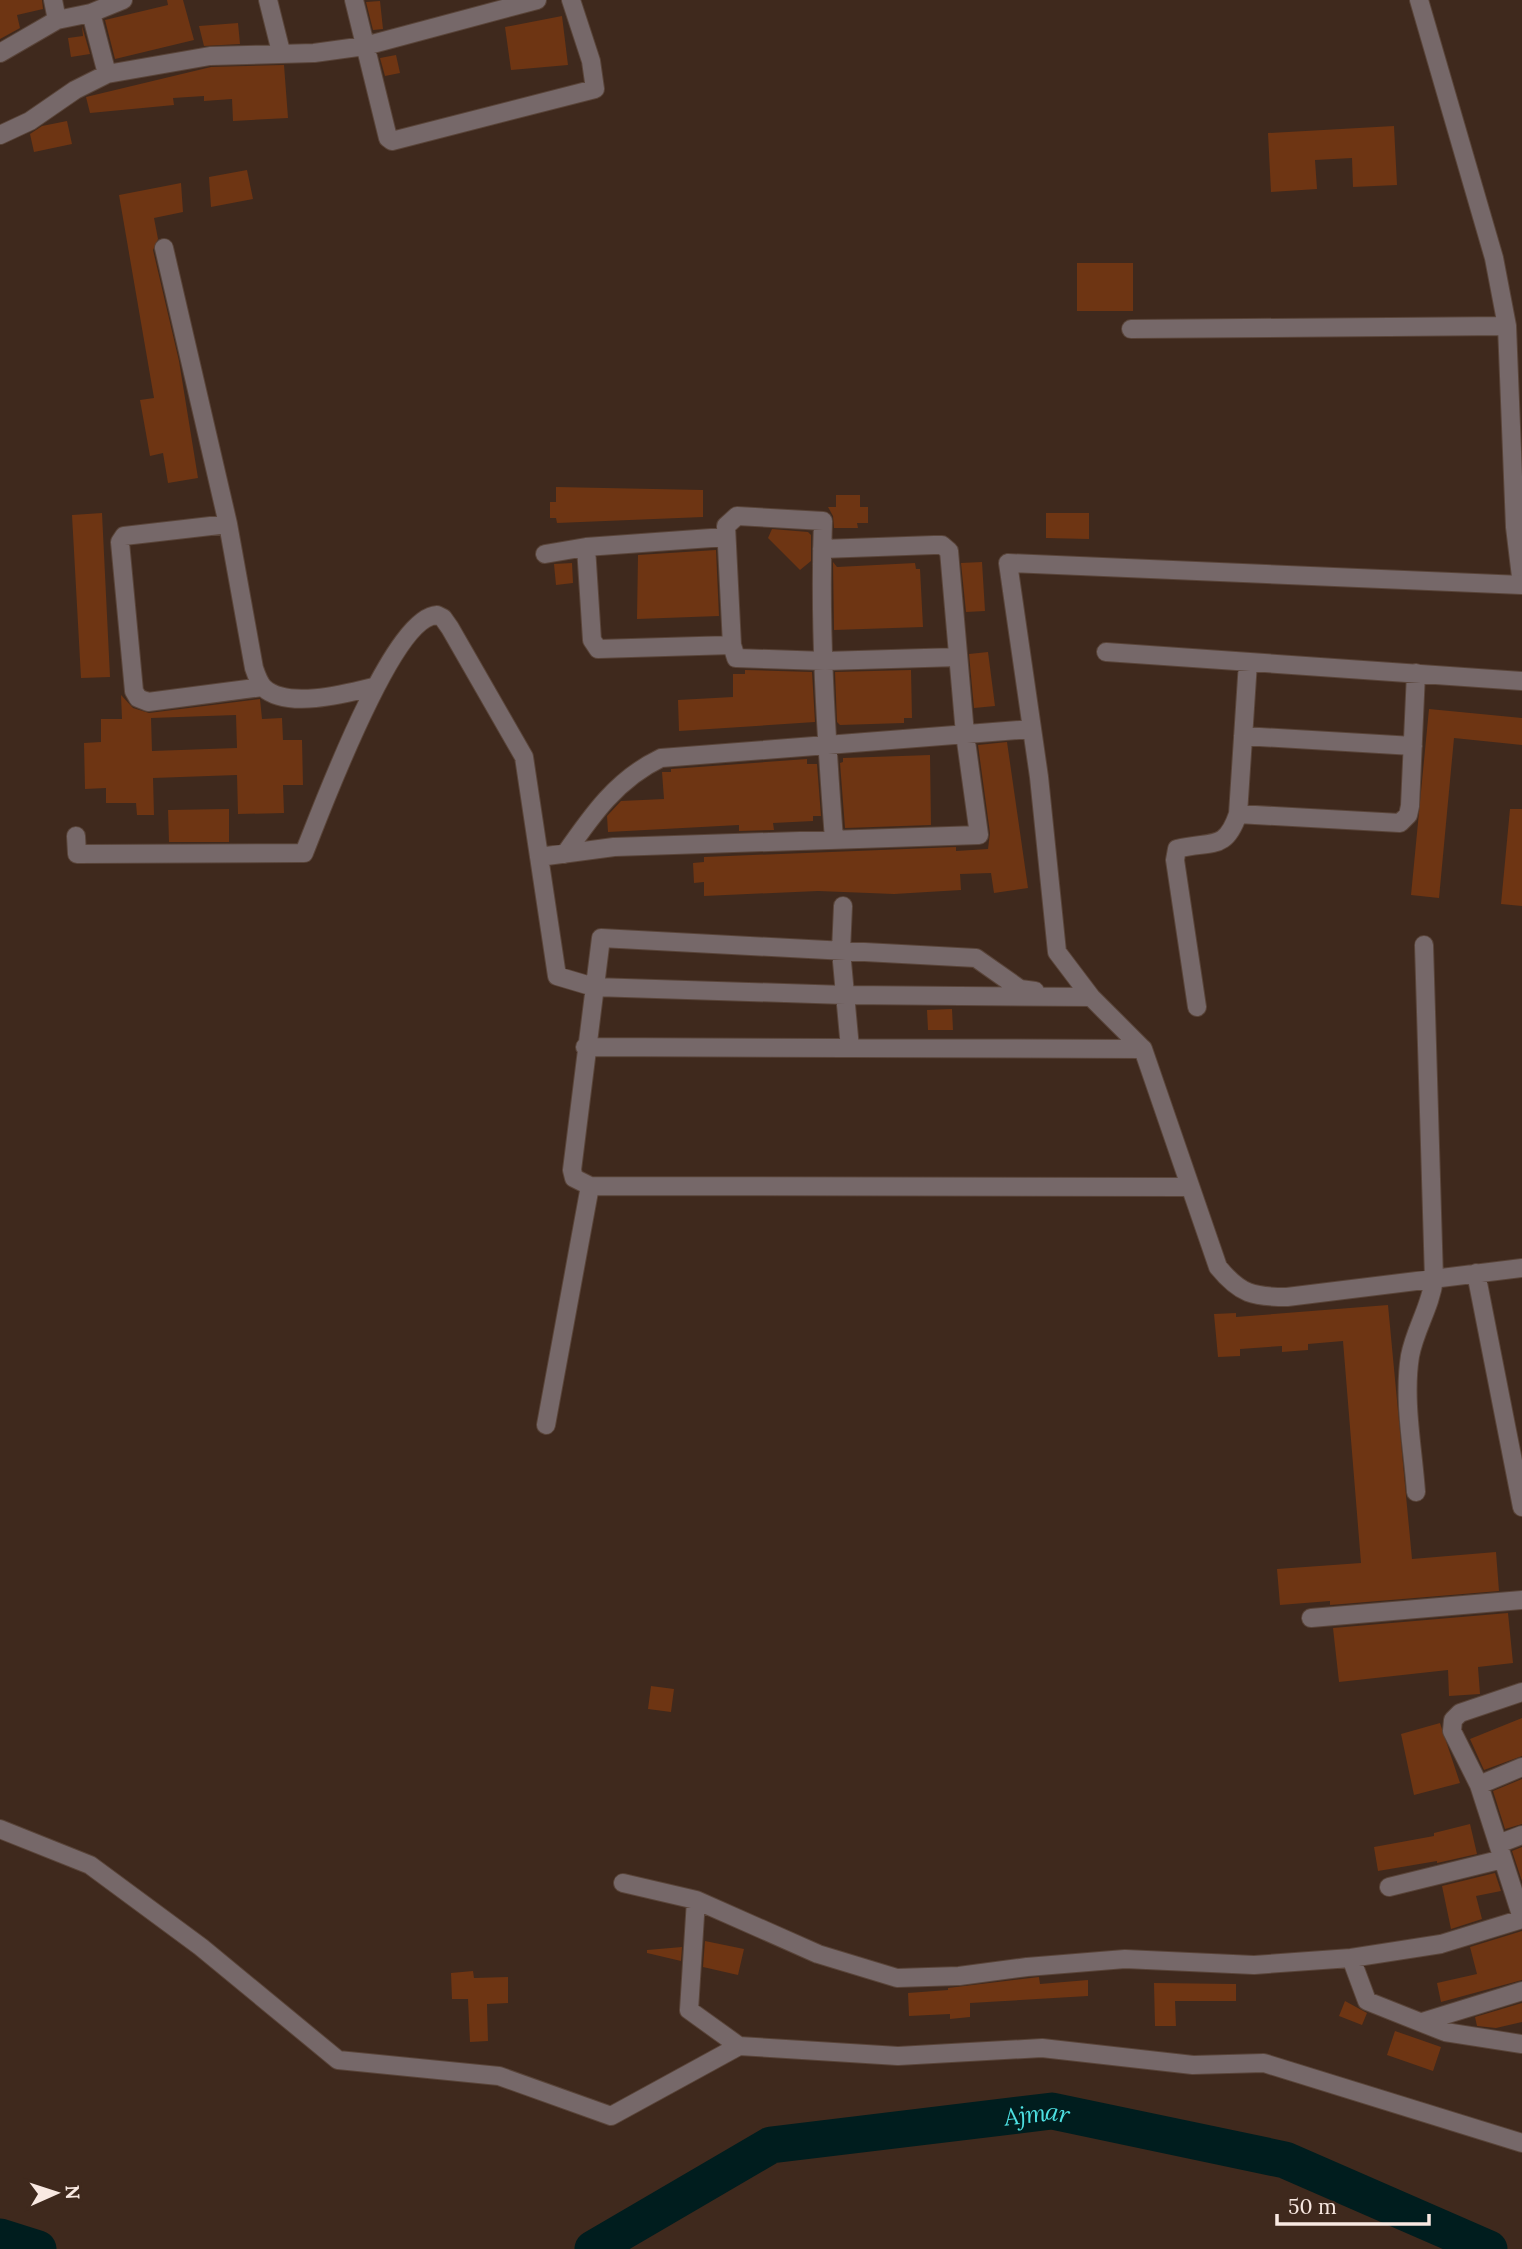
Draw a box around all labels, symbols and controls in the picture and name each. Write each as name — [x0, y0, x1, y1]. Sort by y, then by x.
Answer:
water label: Ajmar — [1001, 2095, 1073, 2132]
north arrow — [21, 2158, 91, 2228]
scale bar — [1277, 2182, 1429, 2226]
text: N — [61, 2184, 85, 2200]
text: 50 m — [1288, 2193, 1337, 2220]

